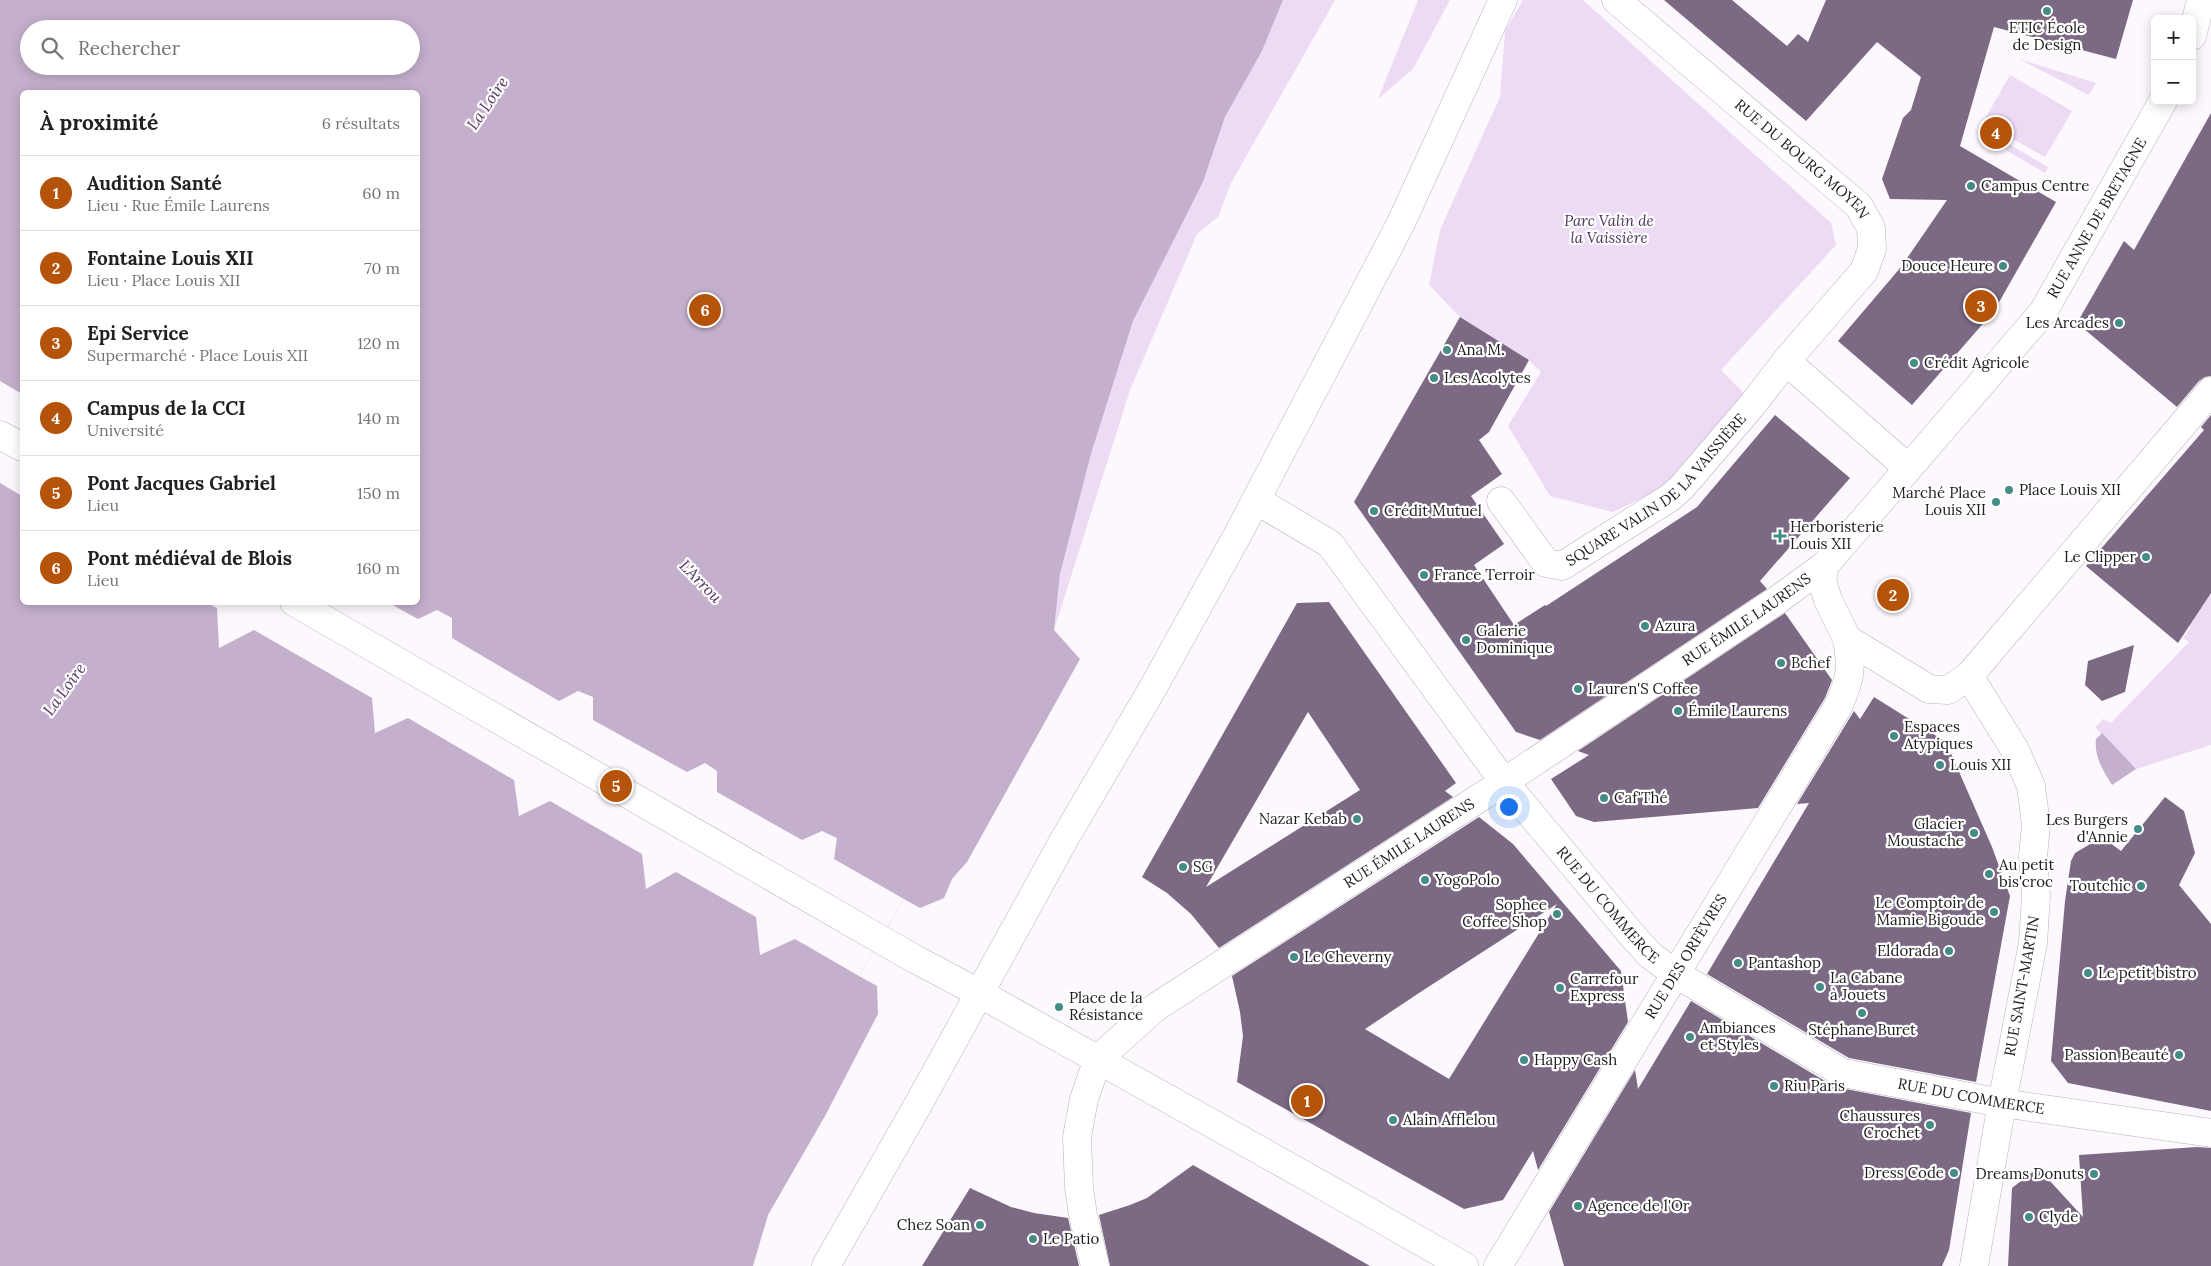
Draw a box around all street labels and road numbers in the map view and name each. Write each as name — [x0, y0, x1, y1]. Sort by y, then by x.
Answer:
street label: RUE DU BOURG MOYEN — [1731, 95, 1874, 222]
street label: RUE ANNE DE BRETAGNE — [2043, 134, 2150, 301]
street label: SQUARE VALIN DE LA VAISSIÈRE — [1562, 409, 1750, 570]
street label: RUE ÉMILE LAURENS — [1678, 568, 1815, 670]
street label: RUE ÉMILE LAURENS — [1340, 794, 1478, 892]
street label: RUE DU COMMERCE — [1553, 842, 1663, 968]
street label: RUE DES ORFÈVRES — [1640, 891, 1731, 1022]
street label: RUE SAINT-MARTIN — [2000, 914, 2043, 1058]
street label: RUE DU COMMERCE — [1896, 1074, 2046, 1118]

